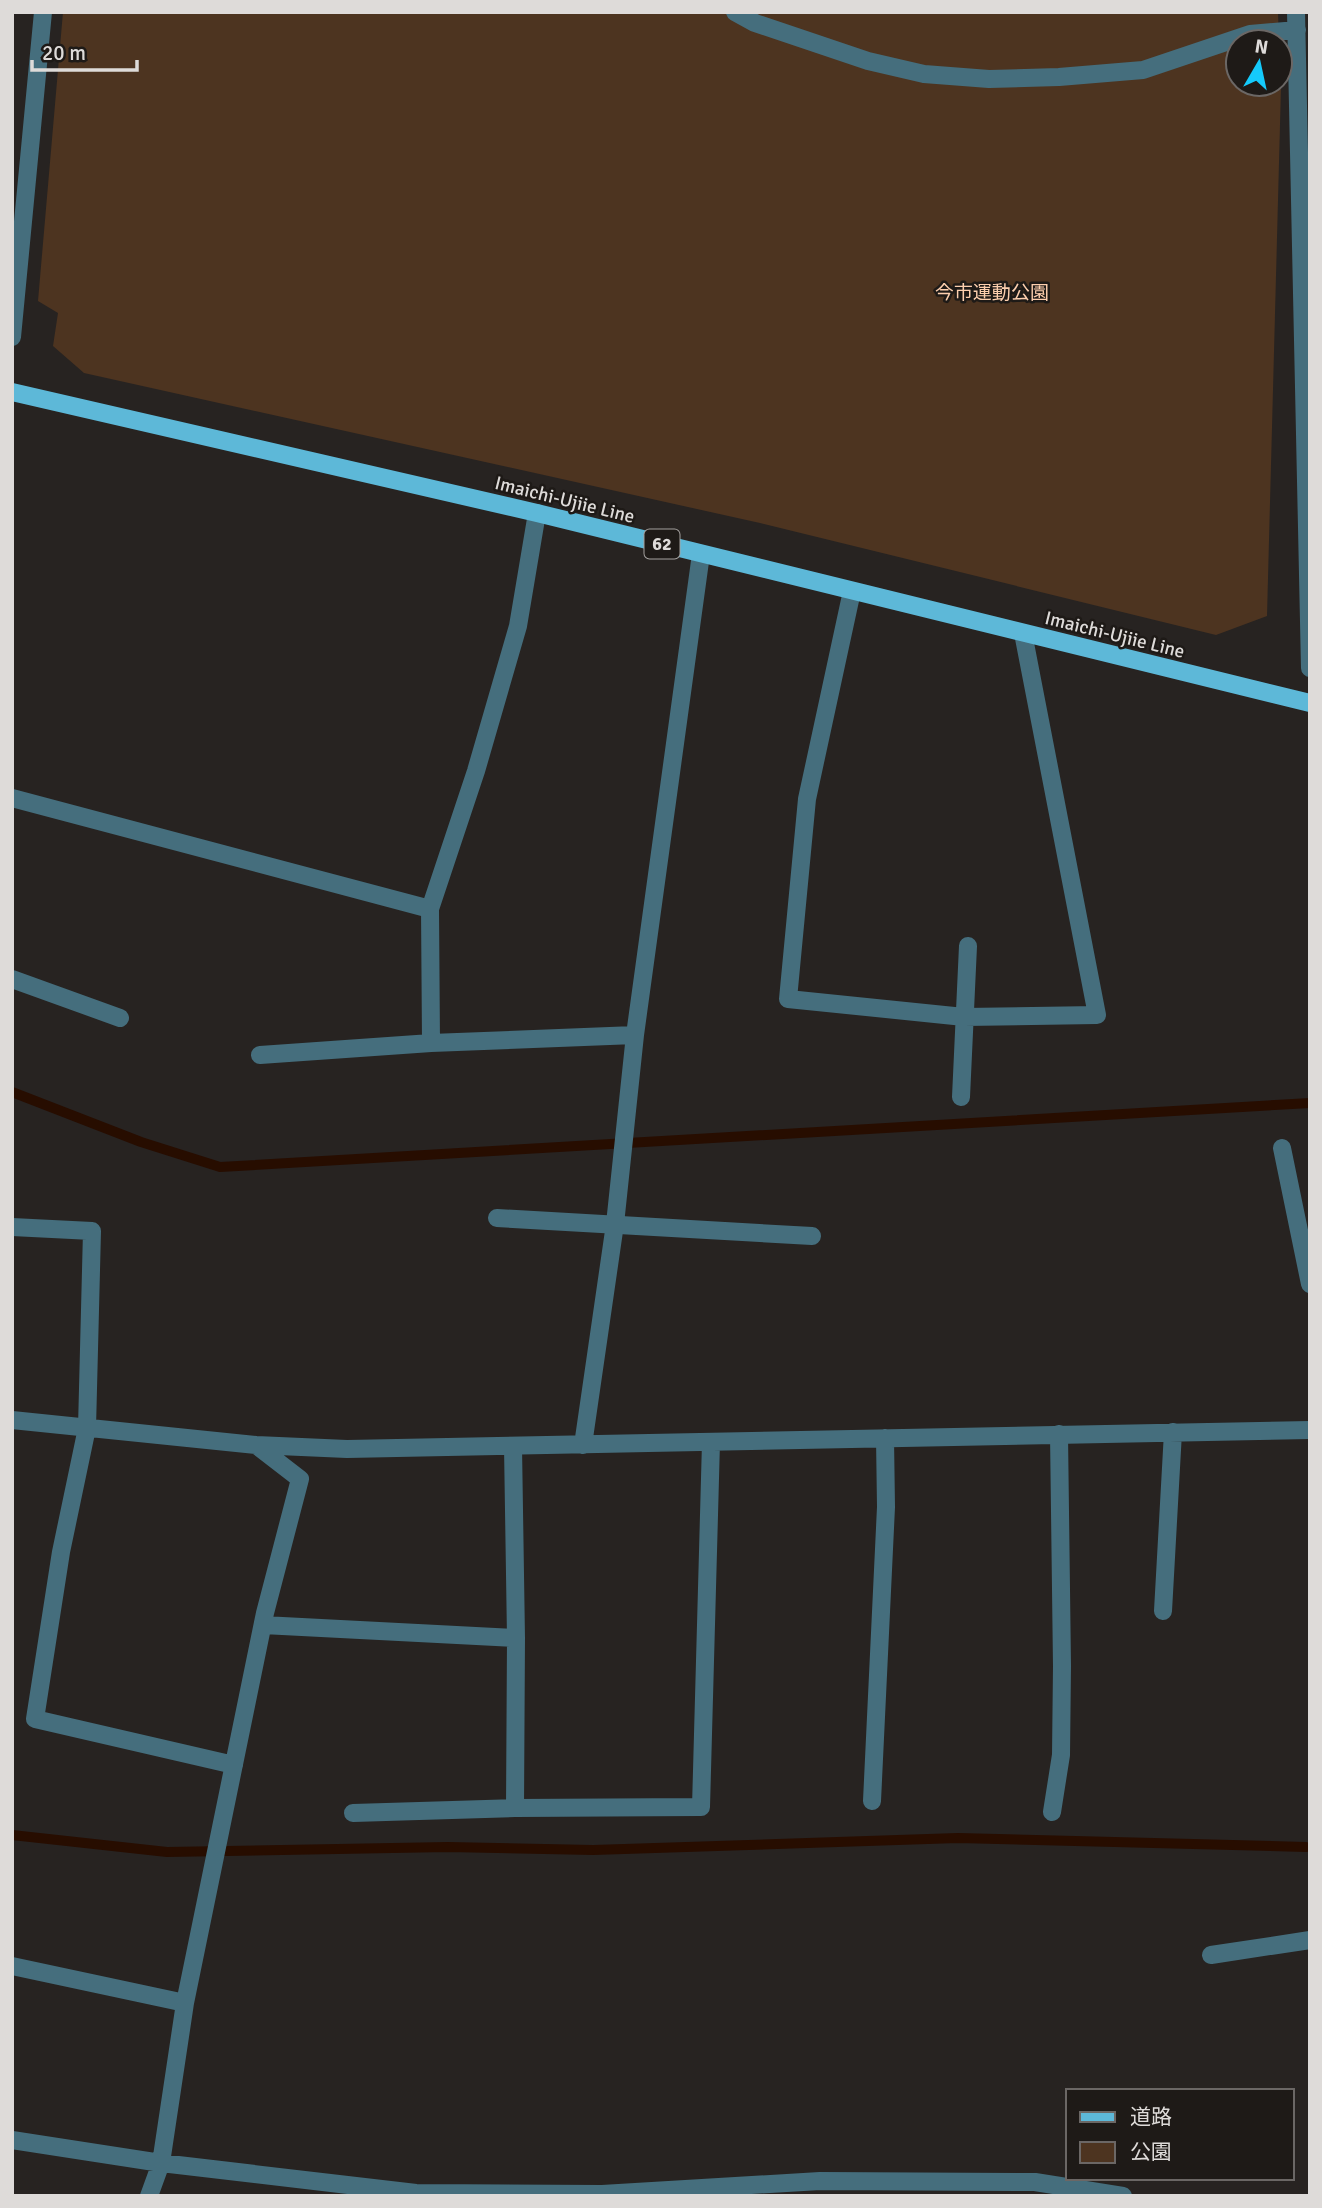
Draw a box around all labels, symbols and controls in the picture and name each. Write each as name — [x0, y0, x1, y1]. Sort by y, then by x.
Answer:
scale bar — [32, 28, 136, 72]
north arrow — [1224, 28, 1294, 98]
text: N — [1253, 34, 1270, 60]
text: 20 m — [42, 40, 86, 66]
park label: 今市運動公園 — [935, 281, 1049, 305]
street label: Imaichi-Ujiie Line — [492, 471, 637, 529]
road number: 62 — [644, 530, 680, 558]
street label: Imaichi-Ujiie Line — [1042, 606, 1187, 664]
legend — [1066, 2089, 1294, 2180]
text: 道路 — [1130, 2104, 1172, 2130]
text: 公園 — [1130, 2139, 1172, 2165]

